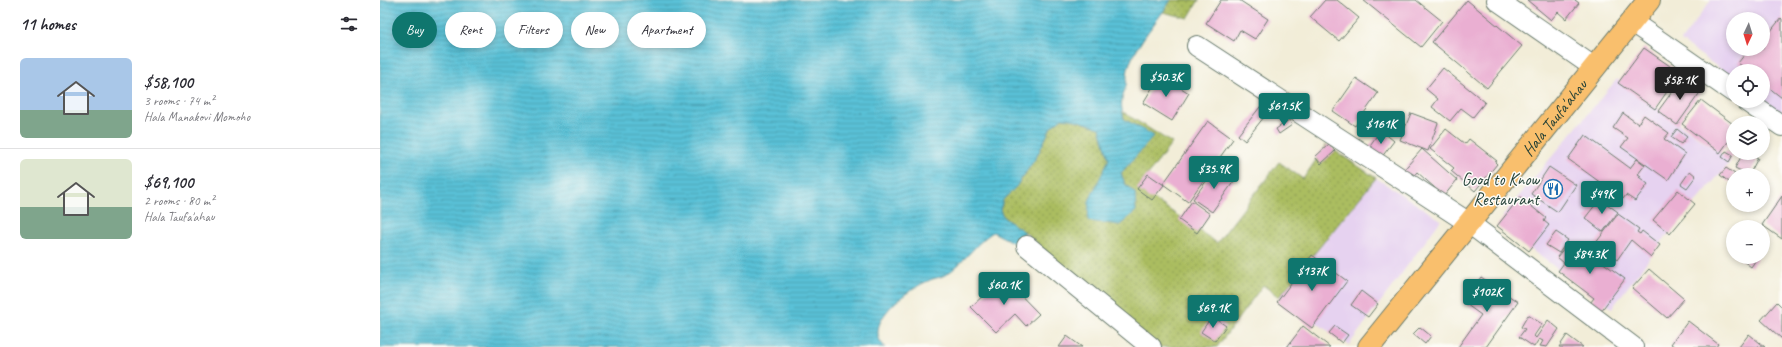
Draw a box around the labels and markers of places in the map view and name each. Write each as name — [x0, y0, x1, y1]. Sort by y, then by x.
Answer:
pin: $50.3K — [1133, 64, 1199, 98]
pin: $58.1K — [1647, 67, 1713, 101]
pin: $61.5K — [1251, 93, 1317, 127]
pin: $161K — [1353, 111, 1409, 145]
pin: $35.9K — [1181, 156, 1247, 190]
place label: Good to Know Restaurant — [1462, 169, 1541, 210]
restaurant icon: Good to Know Restaurant — [1542, 178, 1564, 200]
pin: $49K — [1578, 181, 1626, 215]
pin: $84.3K — [1557, 241, 1623, 275]
pin: $137K — [1284, 258, 1340, 292]
pin: $60.1K — [971, 272, 1037, 306]
pin: $102K — [1459, 279, 1515, 313]
pin: $69.1K — [1180, 295, 1246, 329]

